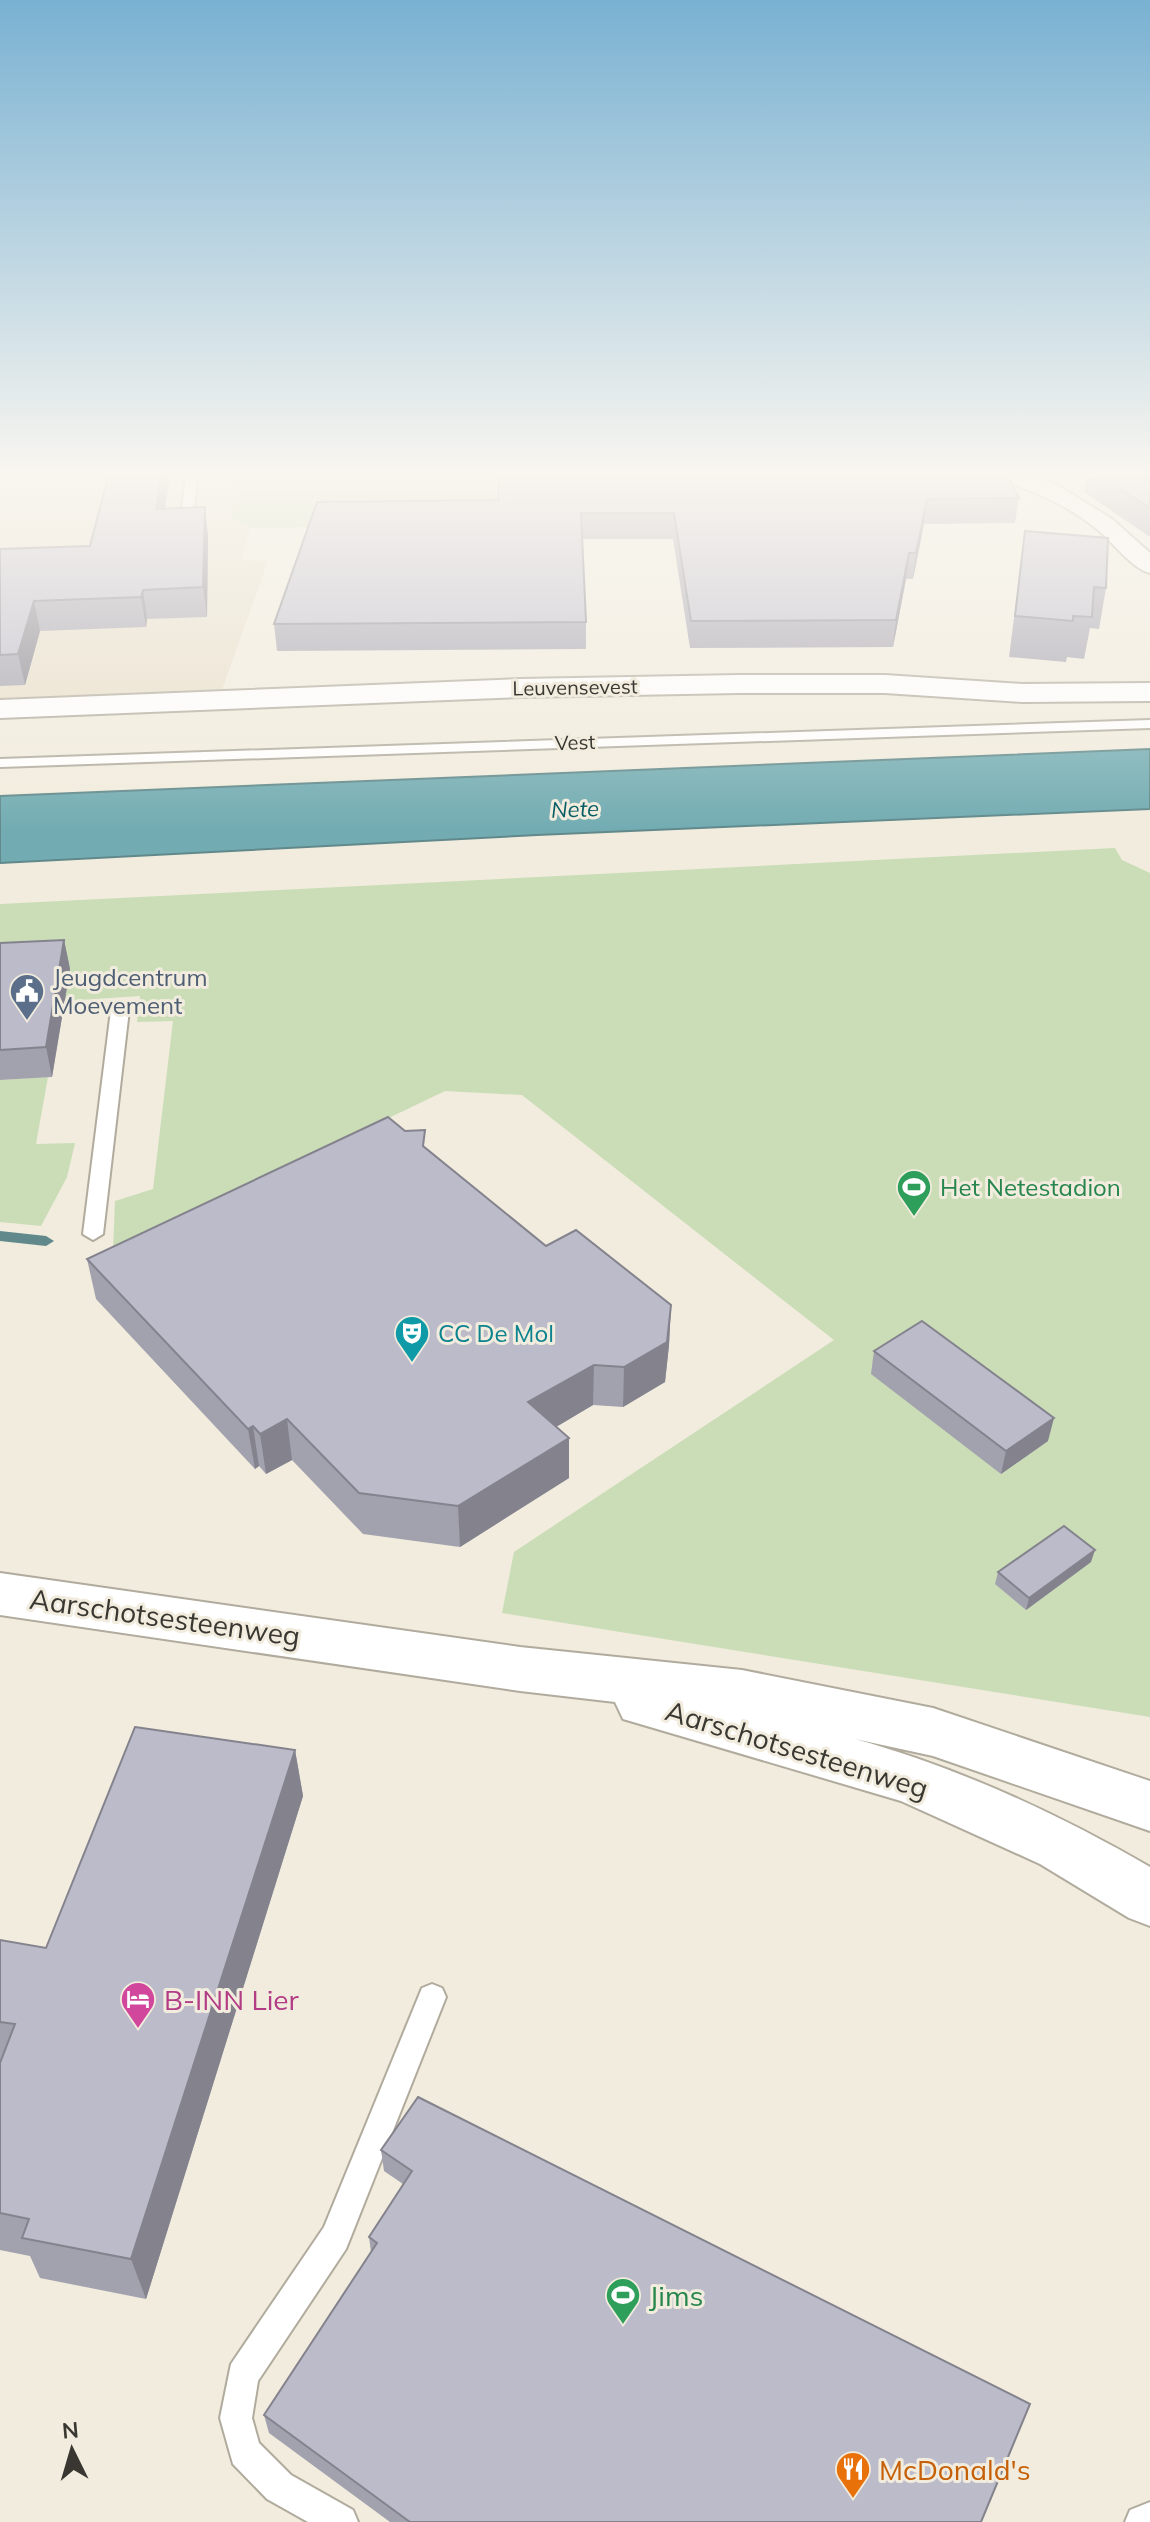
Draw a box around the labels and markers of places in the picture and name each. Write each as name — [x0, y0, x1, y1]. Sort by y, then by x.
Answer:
place label: Jeugdcentrum Moevement — [53, 962, 207, 1020]
public building icon: Jeugdcentrum Moevement — [8, 972, 46, 1022]
sports icon: Het Netestadion — [895, 1168, 933, 1218]
place label: Het Netestadion — [940, 1172, 1121, 1202]
theatre icon: CC De Mol — [393, 1314, 431, 1364]
place label: CC De Mol — [438, 1318, 554, 1348]
hotel icon: B-INN Lier — [119, 1980, 157, 2030]
place label: B-INN Lier — [164, 1982, 300, 2017]
sports icon: Jims — [604, 2276, 642, 2326]
place label: Jims — [649, 2278, 703, 2313]
restaurant icon: McDonald's — [834, 2450, 872, 2500]
place label: McDonald's — [879, 2452, 1031, 2487]

